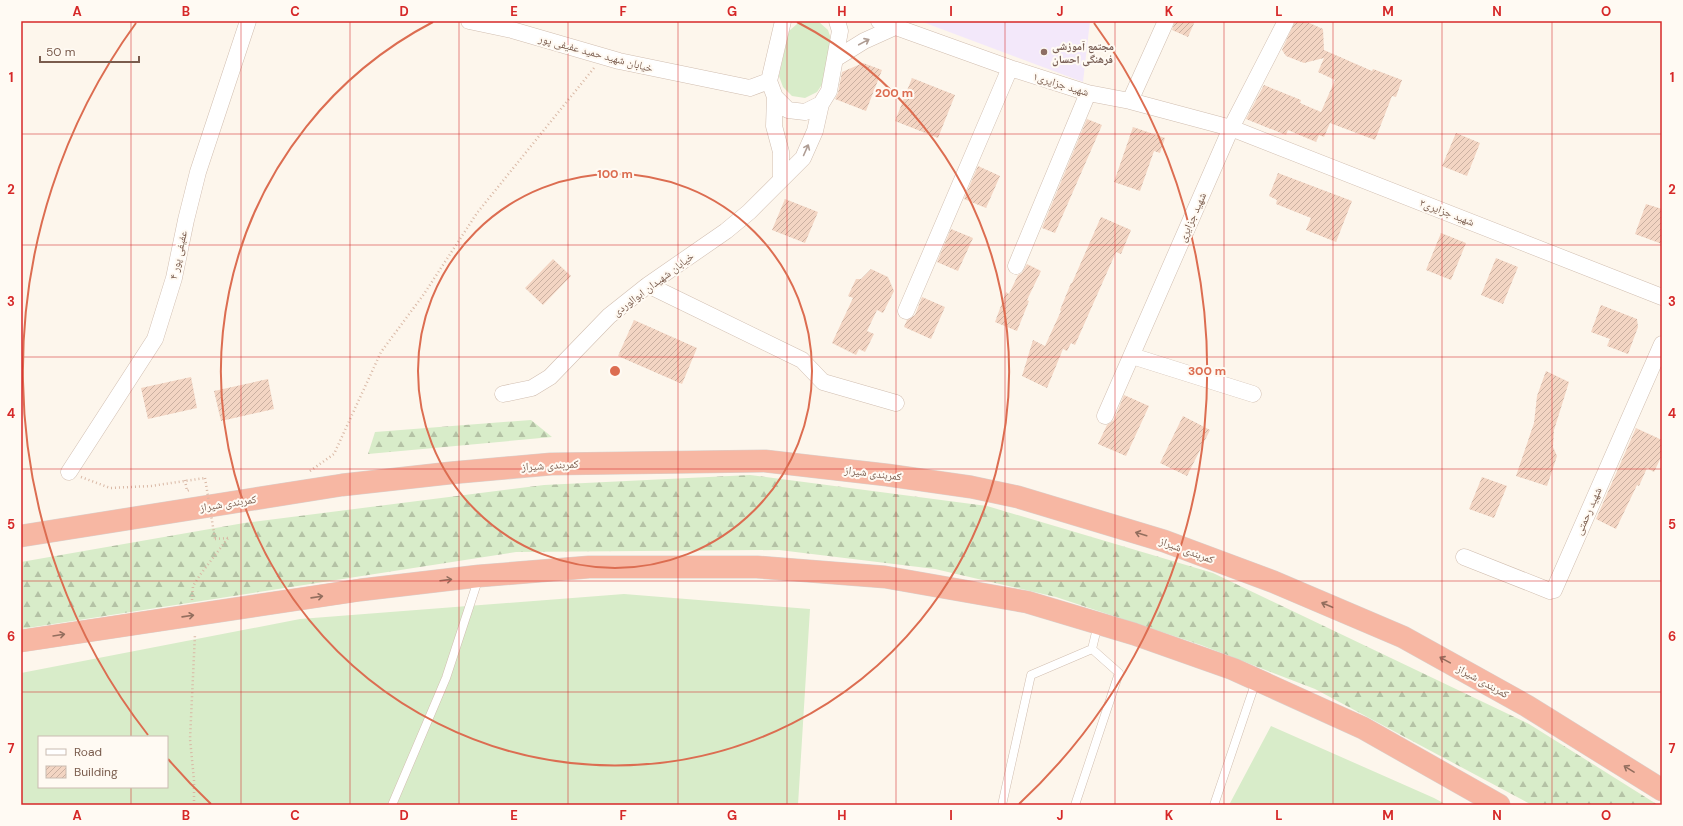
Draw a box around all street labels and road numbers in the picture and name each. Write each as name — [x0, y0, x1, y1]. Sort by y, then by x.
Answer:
street label: خیابان شهید حمید عفیفی پور — [536, 31, 655, 75]
street label: شهید جزایری۱ — [1031, 69, 1091, 99]
street label: شهید جزایری — [1175, 190, 1209, 244]
street label: شهید جزایری۲ — [1418, 195, 1476, 229]
street label: عفیفی پور ۴ — [166, 229, 190, 281]
street label: خیابان شهیدان ابوالوردی — [610, 249, 696, 319]
street label: کمربندی شیراز — [520, 456, 579, 474]
street label: کمربندی شیراز — [843, 462, 903, 483]
street label: شهید رحمتی — [1571, 485, 1605, 537]
street label: کمربندی شیراز — [198, 492, 258, 515]
street label: کمربندی شیراز — [1157, 533, 1217, 567]
street label: کمربندی شیراز — [1454, 661, 1512, 701]

